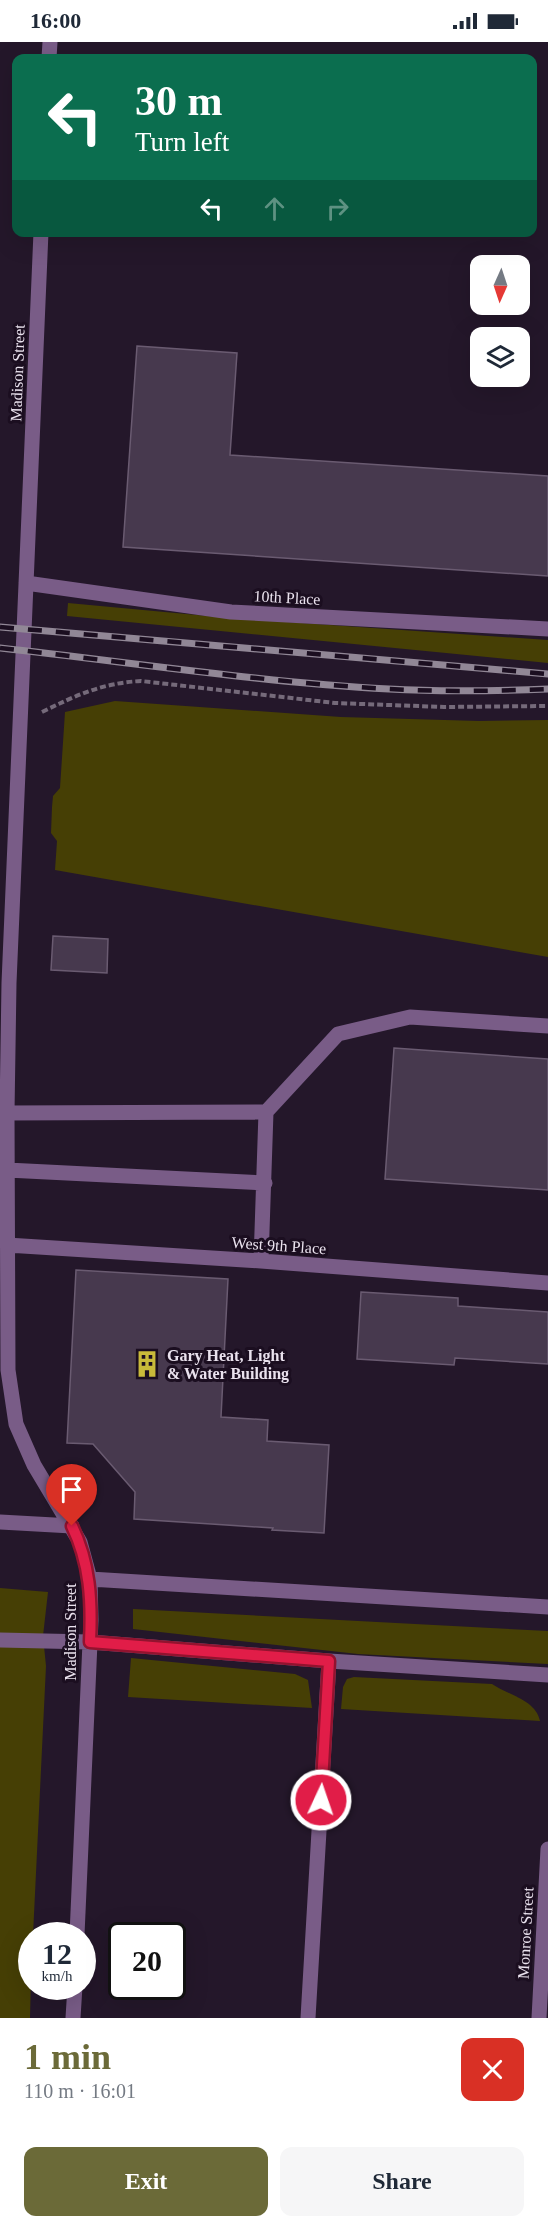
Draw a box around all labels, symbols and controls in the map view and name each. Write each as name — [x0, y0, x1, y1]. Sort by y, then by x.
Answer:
text: 16:00 — [30, 8, 81, 33]
icon: left — [36, 78, 114, 156]
text: 30 m — [135, 78, 223, 124]
text: Turn left — [135, 127, 229, 157]
icon: left — [195, 192, 228, 225]
icon: ahead — [258, 192, 291, 225]
icon: right — [321, 192, 354, 225]
north arrow — [470, 255, 530, 315]
map controls — [470, 255, 530, 387]
street label: Madison Street — [7, 324, 28, 422]
button: layers — [470, 327, 530, 387]
street label: 10th Place — [253, 587, 321, 608]
street label: West 9th Place — [231, 1234, 327, 1257]
place label: Gary Heat, Light & Water Building — [167, 1347, 289, 1383]
building icon: Gary Heat, Light & Water Building — [132, 1349, 162, 1379]
pin — [46, 1464, 97, 1526]
icon: arrive — [55, 1473, 88, 1506]
street label: Madison Street — [62, 1583, 79, 1681]
position arrow — [289, 1768, 353, 1832]
street label: Monroe Street — [515, 1886, 536, 1979]
speed limit sign: 20 — [108, 1922, 186, 2000]
text: 12 — [42, 1937, 72, 1970]
text: km/h — [42, 1968, 72, 1984]
text: 1 min — [24, 2037, 111, 2077]
button: close — [461, 2038, 524, 2101]
text: 110 m · 16:01 — [24, 2080, 136, 2102]
button: Exit — [24, 2147, 268, 2216]
button: Share — [280, 2147, 524, 2216]

